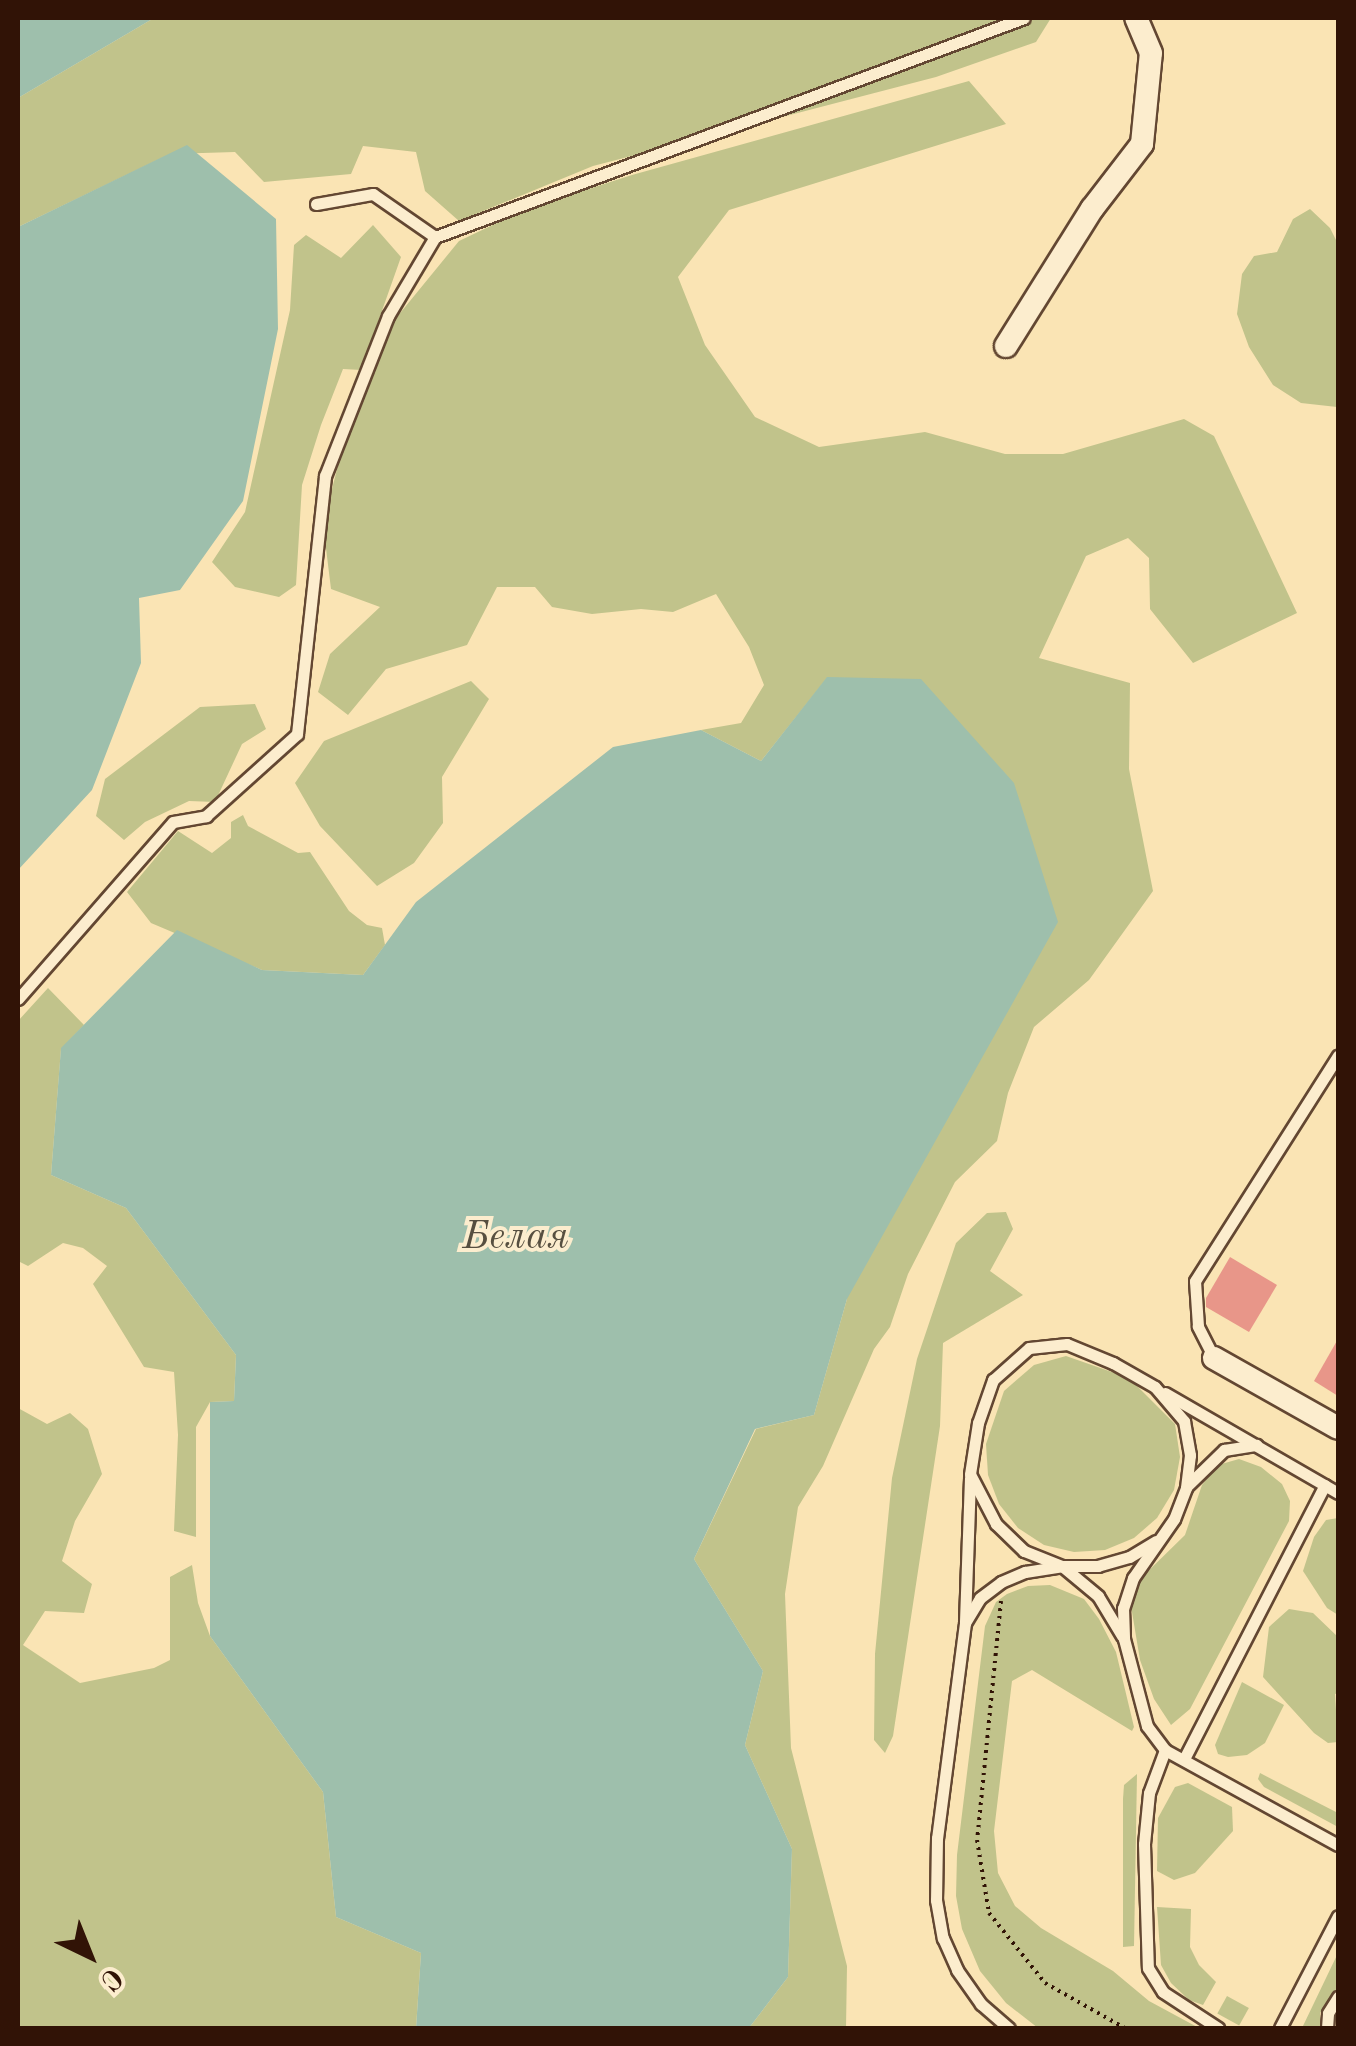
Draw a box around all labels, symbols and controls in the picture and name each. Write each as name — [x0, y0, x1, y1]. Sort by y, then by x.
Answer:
water label: Белая — [463, 1214, 569, 1262]
north arrow — [40, 1906, 140, 2006]
text: С — [94, 1961, 127, 1994]

